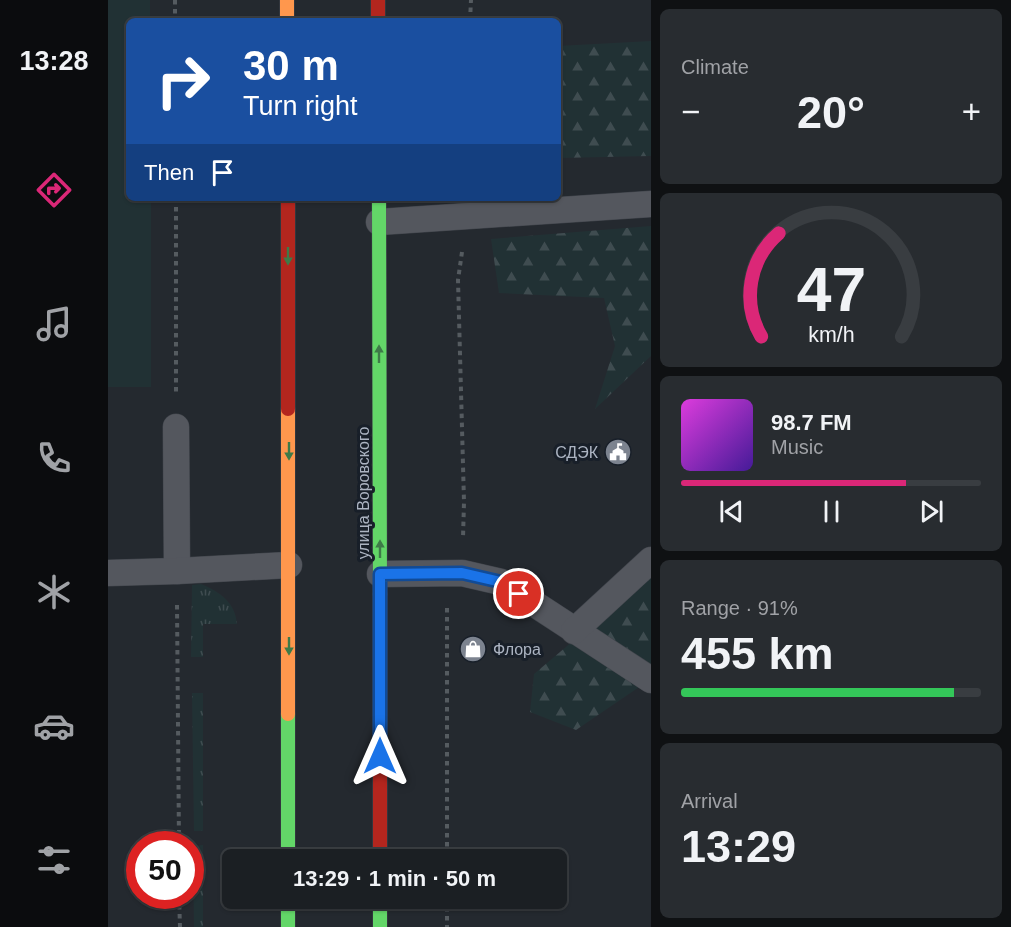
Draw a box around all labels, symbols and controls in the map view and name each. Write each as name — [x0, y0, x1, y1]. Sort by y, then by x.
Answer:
icon: right — [144, 42, 222, 120]
text: 30 m — [243, 42, 339, 89]
text: 13:28 — [19, 46, 89, 76]
text: Climate — [681, 56, 749, 78]
text: 20° — [797, 87, 865, 138]
text: Turn right — [243, 91, 358, 121]
text: − — [681, 93, 700, 130]
text: + — [962, 93, 981, 130]
icon: arrive — [206, 156, 239, 189]
text: Then — [144, 160, 194, 185]
icon: directions — [33, 169, 75, 211]
one-way arrow — [283, 247, 293, 266]
text: 47 — [796, 255, 866, 324]
icon: music — [33, 303, 75, 345]
text: km/h — [808, 323, 854, 347]
one-way arrow — [374, 345, 384, 364]
text: 98.7 FM — [771, 410, 852, 435]
street label: улица Воровского — [355, 427, 372, 559]
text: Music — [771, 436, 823, 458]
icon: phone — [33, 437, 75, 479]
public building icon: СДЭК — [603, 437, 633, 467]
one-way arrow — [284, 442, 293, 461]
place label: СДЭК — [555, 444, 599, 461]
icon: previous — [715, 495, 748, 528]
icon: pause — [815, 495, 848, 528]
icon: next — [915, 495, 948, 528]
one-way arrow — [375, 540, 385, 559]
pin — [493, 568, 544, 619]
icon: climate — [33, 571, 75, 613]
icon: arrive — [502, 577, 535, 610]
text: Range · 91% — [681, 597, 798, 619]
text: 455 km — [681, 628, 834, 679]
shop icon: Флора — [458, 634, 488, 664]
one-way arrow — [284, 637, 294, 656]
place label: Флора — [493, 641, 541, 658]
icon: car — [33, 705, 75, 747]
position arrow — [348, 724, 412, 788]
text: Arrival — [681, 790, 738, 812]
text: 13:29 — [681, 821, 796, 872]
speed limit sign: 50 — [126, 831, 204, 909]
icon: filters — [33, 839, 75, 881]
text: 13:29 · 1 min · 50 m — [293, 866, 496, 891]

